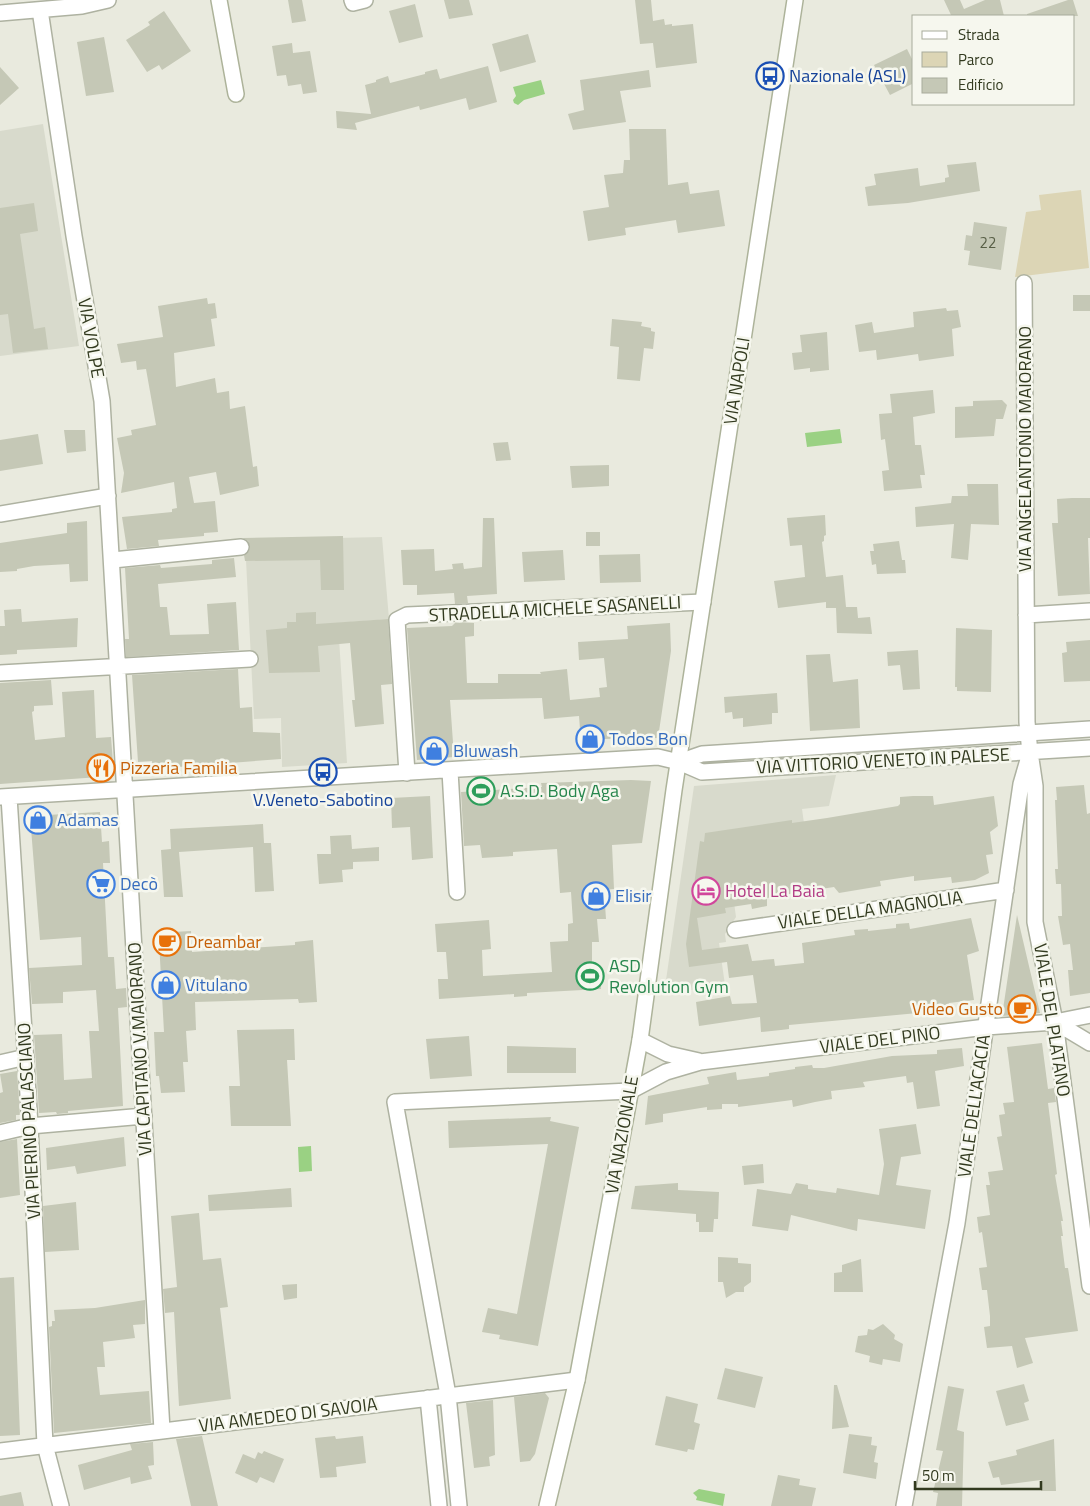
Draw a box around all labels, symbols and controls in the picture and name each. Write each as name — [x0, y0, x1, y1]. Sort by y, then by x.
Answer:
legend — [912, 15, 1075, 105]
text: Strada — [958, 23, 1000, 46]
text: Parco — [958, 48, 994, 71]
bus stop icon: Nazionale (ASL) — [755, 61, 785, 91]
place label: Nazionale (ASL) — [789, 62, 906, 89]
text: Edificio — [958, 73, 1003, 96]
house number: 22 — [980, 231, 996, 254]
street label: VIA VOLPE — [71, 296, 112, 380]
street label: VIA ANGELANTONIO MAIORANO — [1011, 326, 1038, 572]
street label: VIA NAPOLI — [716, 335, 757, 427]
street label: STRADELLA MICHELE SASANELLI — [428, 588, 682, 629]
shop icon: Todos Bon — [575, 724, 605, 754]
place label: Todos Bon — [609, 725, 688, 752]
shop icon: Bluwash — [419, 736, 449, 766]
place label: Bluwash — [453, 737, 518, 764]
street label: VIA VITTORIO VENETO IN PALESE — [756, 740, 1010, 781]
restaurant icon: Pizzeria Familia — [86, 753, 116, 783]
place label: Pizzeria Familia — [120, 754, 237, 781]
bus stop icon: V.Veneto-Sabotino — [308, 757, 338, 787]
sports icon: A.S.D. Body Aga — [466, 776, 496, 806]
place label: A.S.D. Body Aga — [500, 777, 619, 804]
place label: V.Veneto-Sabotino — [253, 786, 393, 813]
shop icon: Adamas — [23, 805, 53, 835]
place label: Adamas — [57, 806, 119, 833]
supermarket icon: Decò — [86, 869, 116, 899]
place label: Decò — [120, 870, 158, 897]
hotel icon: Hotel La Baia — [691, 876, 721, 906]
place label: Hotel La Baia — [725, 877, 825, 904]
shop icon: Elisir — [581, 881, 611, 911]
place label: Elisir — [615, 882, 652, 909]
street label: VIALE DELLA MAGNOLIA — [776, 883, 964, 936]
cafe icon: Dreambar — [152, 927, 182, 957]
place label: Dreambar — [186, 928, 262, 955]
street label: VIALE DEL PLATANO — [1027, 941, 1078, 1099]
street label: VIA CAPITANO V.MAIORANO — [120, 942, 159, 1157]
place label: ASD Revolution Gym — [609, 952, 729, 1000]
sports icon: ASD Revolution Gym — [575, 961, 605, 991]
shop icon: Vitulano — [151, 970, 181, 1000]
place label: Vitulano — [185, 971, 248, 998]
cafe icon: Video Gusto — [1007, 994, 1037, 1024]
place label: Video Gusto — [912, 995, 1003, 1022]
street label: VIALE DEL PINO — [818, 1019, 942, 1060]
street label: VIA PIERINO PALASCIANO — [10, 1022, 47, 1220]
street label: VIALE DELL'ACACIA — [950, 1032, 997, 1179]
street label: VIA NAZIONALE — [598, 1073, 645, 1196]
street label: VIA AMEDEO DI SAVOIA — [197, 1390, 379, 1439]
scale bar — [915, 1458, 1041, 1490]
text: 50 m — [922, 1464, 955, 1487]

